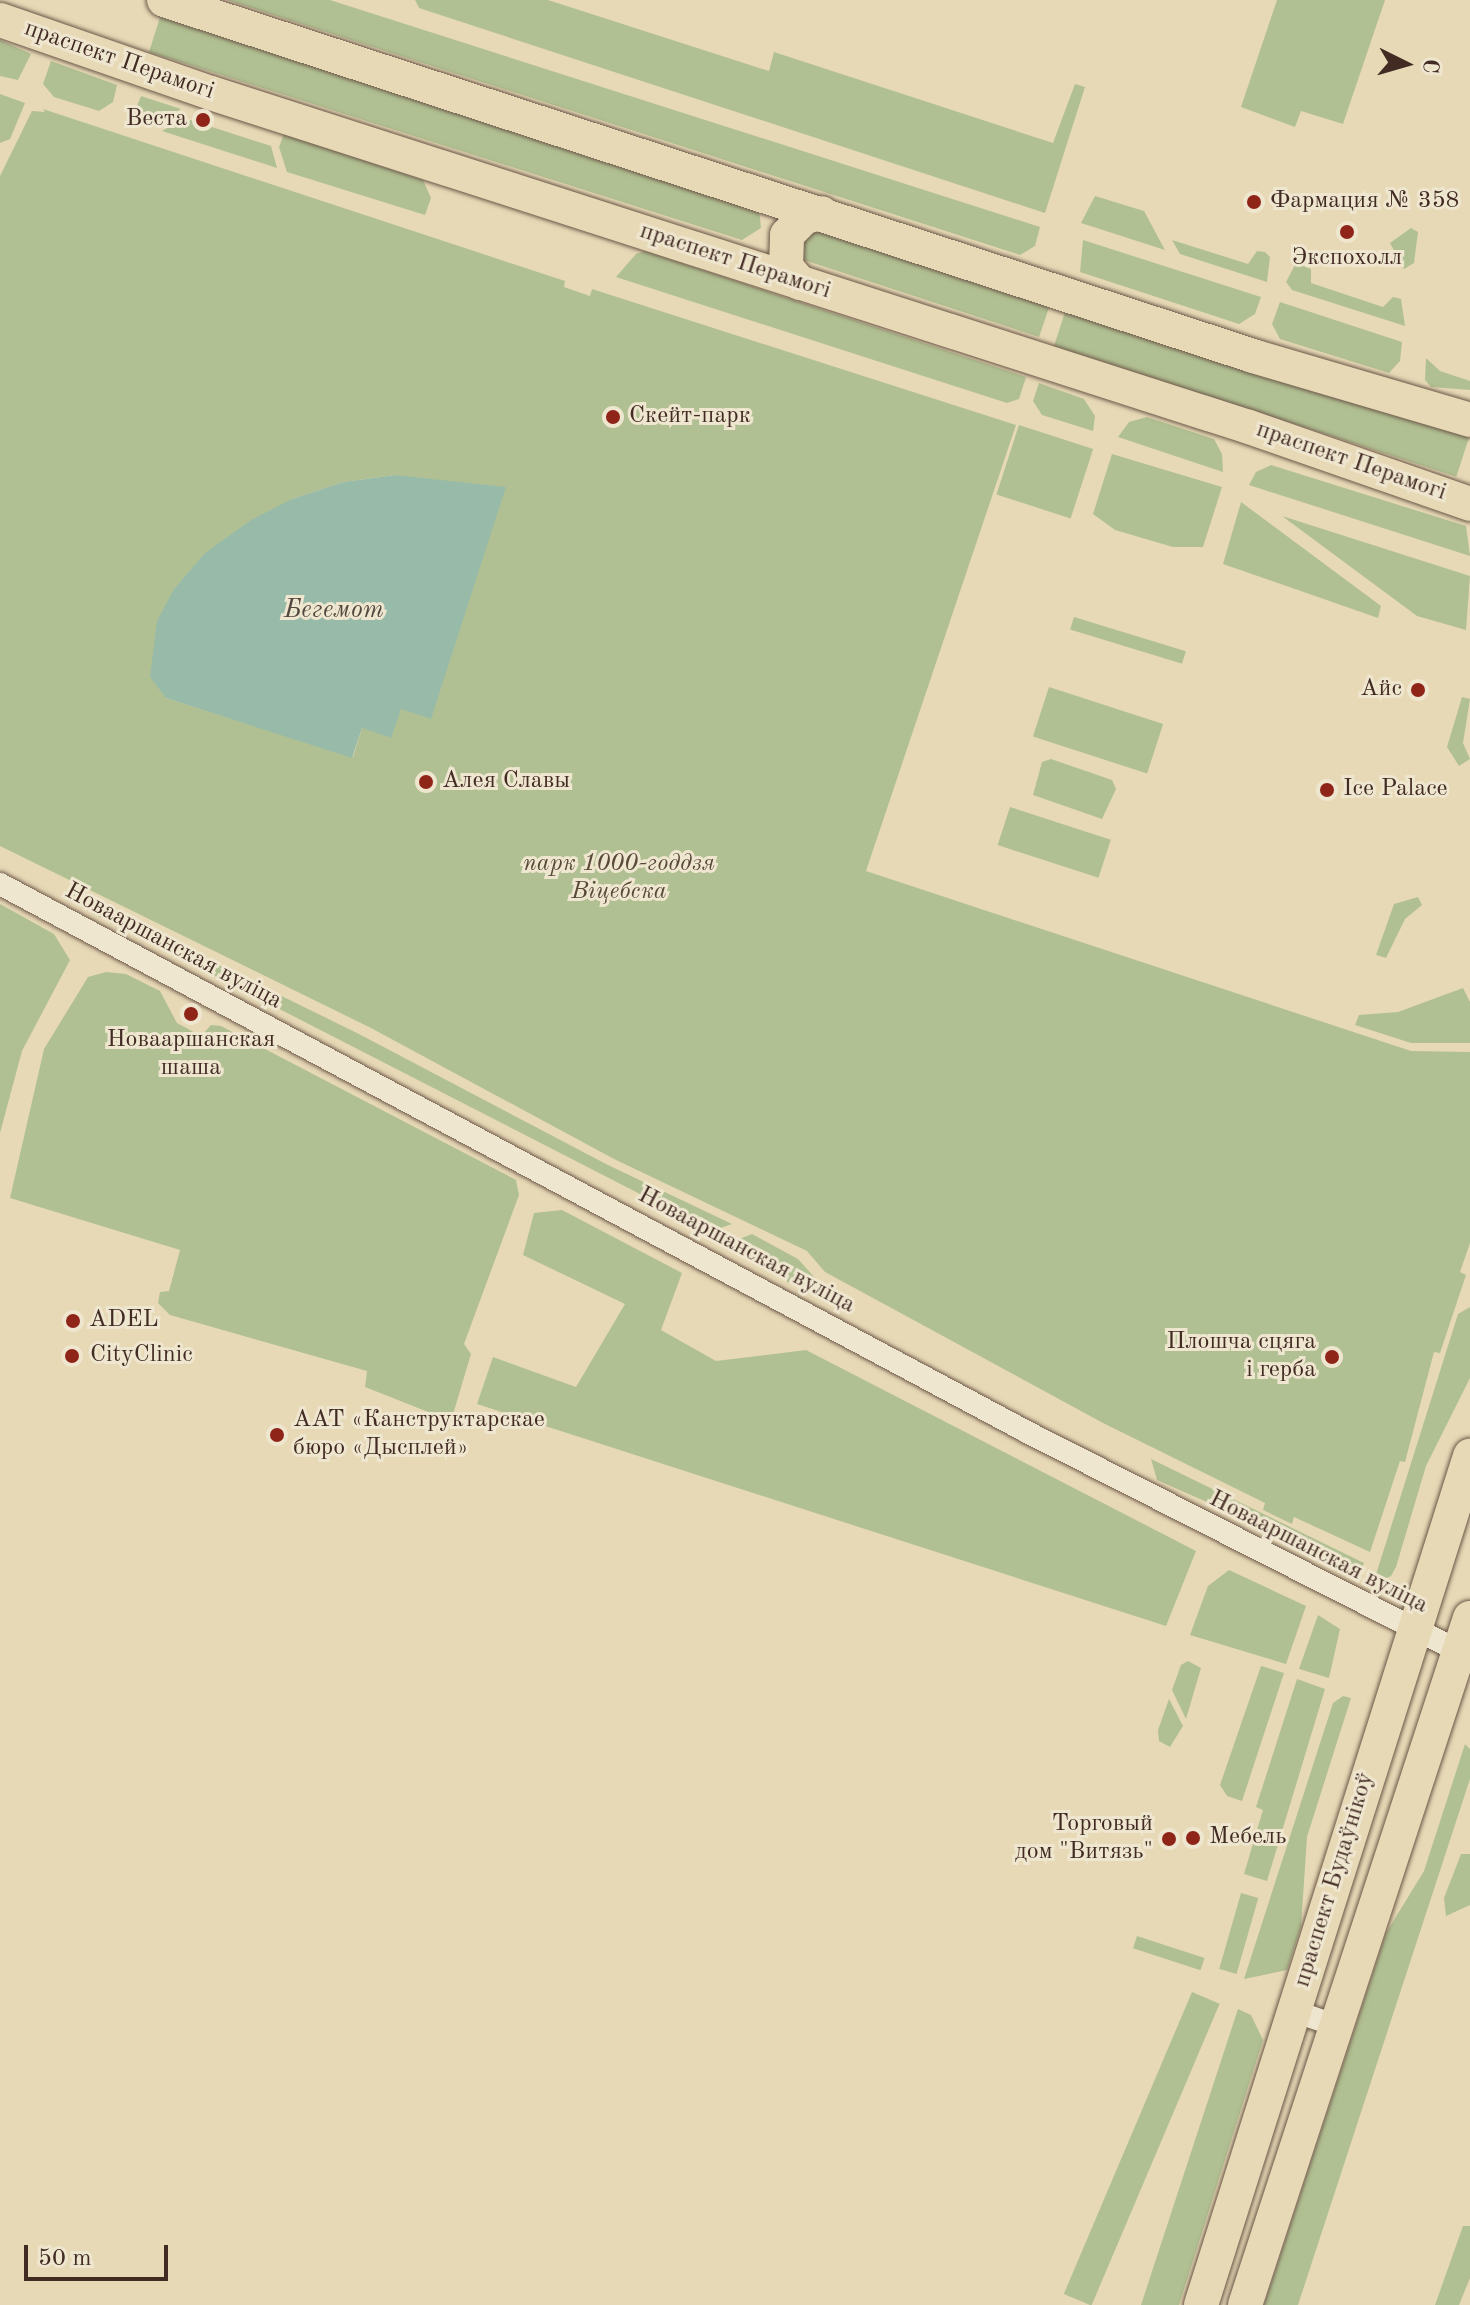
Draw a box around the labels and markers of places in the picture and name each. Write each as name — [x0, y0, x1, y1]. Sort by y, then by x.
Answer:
place label: Веста — [126, 106, 187, 134]
marker: Веста — [194, 111, 212, 129]
place label: Фармация № 358 — [1270, 188, 1460, 216]
marker: Фармация № 358 — [1245, 193, 1263, 211]
marker: Экспохолл — [1338, 223, 1356, 241]
place label: Экспохолл — [1292, 245, 1402, 273]
place label: Скейт-парк — [629, 403, 751, 431]
marker: Скейт-парк — [604, 408, 622, 426]
place label: Айс — [1360, 676, 1402, 704]
marker: Айс — [1409, 681, 1427, 699]
place label: Алея Славы — [442, 768, 570, 796]
marker: Алея Славы — [417, 773, 435, 791]
place label: Ice Palace — [1343, 776, 1448, 804]
marker: Ice Palace — [1318, 781, 1336, 799]
marker: Новааршанская шаша — [182, 1005, 200, 1023]
place label: Новааршанская шаша — [107, 1027, 275, 1083]
place label: ADEL — [89, 1307, 159, 1335]
marker: ADEL — [64, 1312, 82, 1330]
place label: Плошча сцяга і герба — [1167, 1329, 1316, 1385]
place label: CityClinic — [90, 1342, 193, 1370]
marker: CityClinic — [61, 1345, 83, 1367]
marker: Плошча сцяга і герба — [1323, 1348, 1341, 1366]
place label: ААТ «Канструктарскае бюро «Дысплей» — [293, 1407, 545, 1463]
marker: ААТ «Канструктарскае бюро «Дысплей» — [268, 1426, 286, 1444]
place label: Торговый дом "Витязь" — [1015, 1811, 1153, 1867]
place label: Мебель — [1209, 1824, 1286, 1852]
marker: Мебель — [1184, 1829, 1202, 1847]
marker: Торговый дом "Витязь" — [1160, 1830, 1178, 1848]

